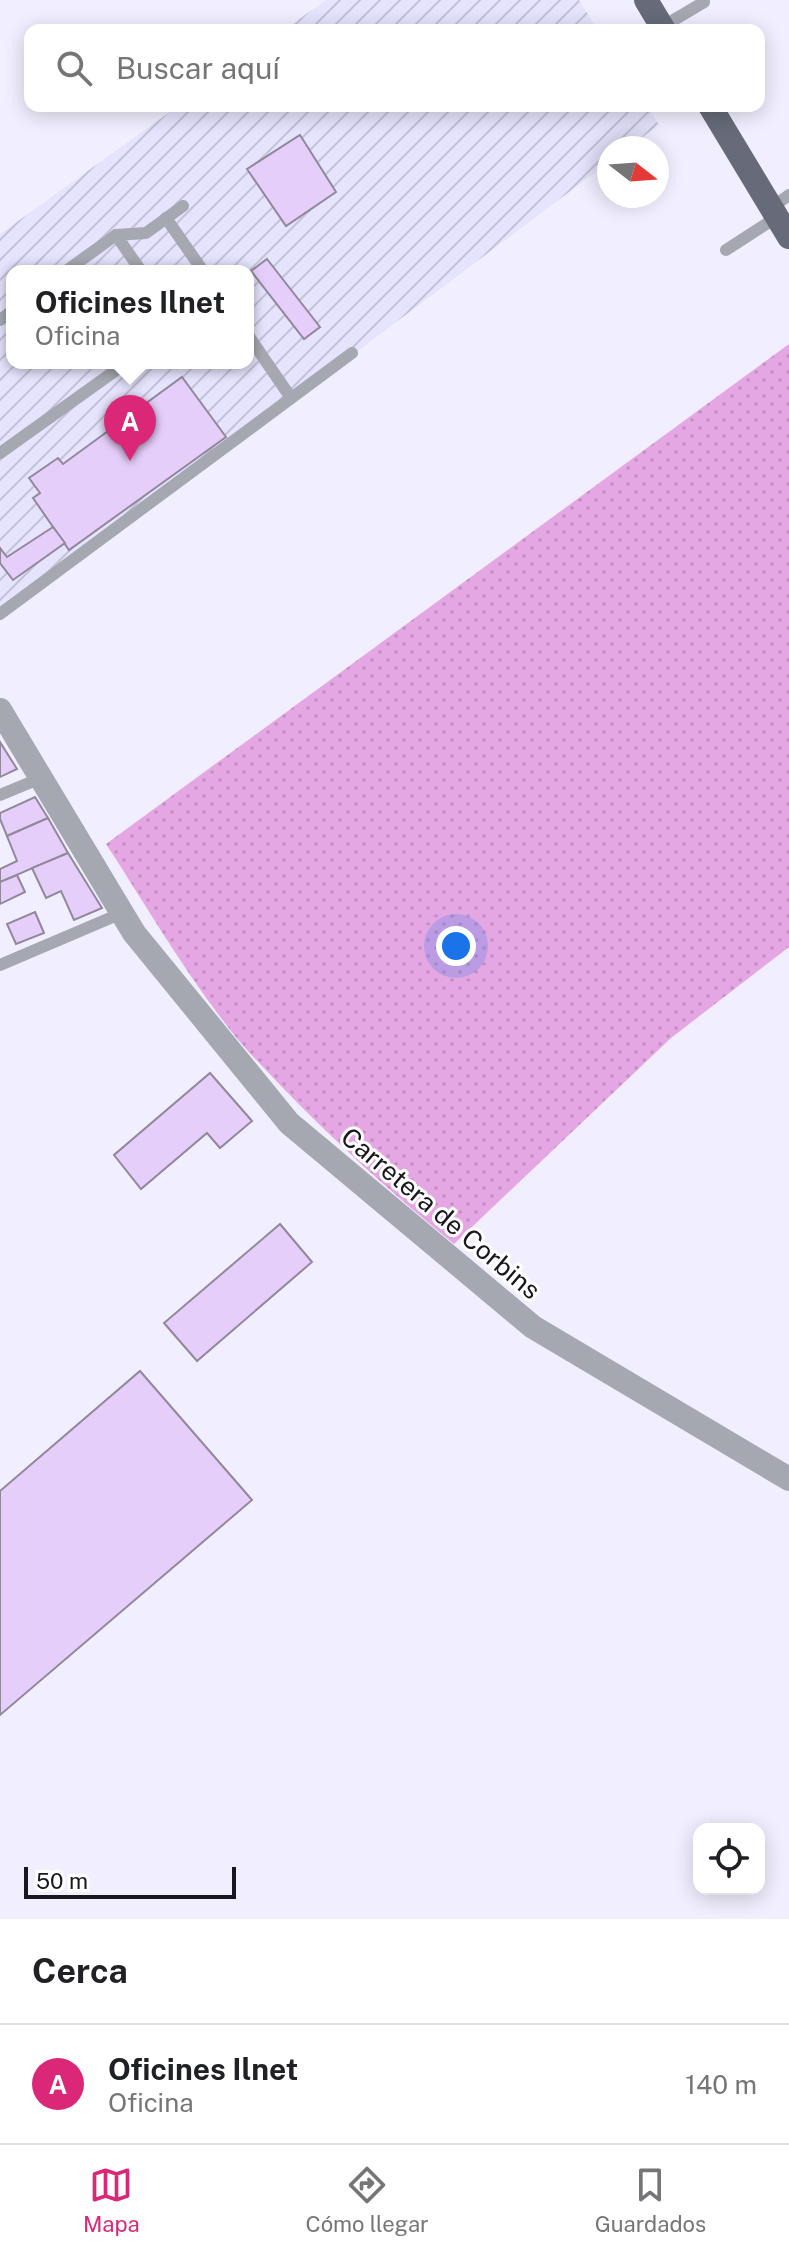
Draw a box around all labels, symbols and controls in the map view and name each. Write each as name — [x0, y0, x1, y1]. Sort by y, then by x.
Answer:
search box — [24, 24, 765, 112]
icon: search — [52, 46, 96, 90]
text: Buscar aquí — [116, 50, 280, 86]
north arrow — [597, 136, 669, 208]
popup — [6, 265, 254, 369]
text: Oficines Ilnet — [35, 284, 225, 320]
text: Oficina — [35, 320, 120, 351]
pin: A — [104, 395, 156, 461]
your location — [436, 926, 476, 966]
street label: Carretera de Corbins — [335, 1121, 547, 1305]
map controls — [693, 1823, 765, 1895]
button: locate — [693, 1823, 765, 1895]
scale bar — [24, 1863, 236, 1899]
text: 50 m — [36, 1868, 88, 1894]
text: Cerca — [32, 1951, 128, 1991]
text: Oficines Ilnet — [108, 2051, 298, 2087]
text: A — [49, 2069, 67, 2100]
text: 140 m — [685, 2069, 757, 2100]
text: Oficina — [108, 2087, 194, 2118]
tab: Mapa — [83, 2163, 140, 2237]
tab: Cómo llegar — [306, 2163, 429, 2237]
tab: Guardados — [595, 2163, 706, 2237]

